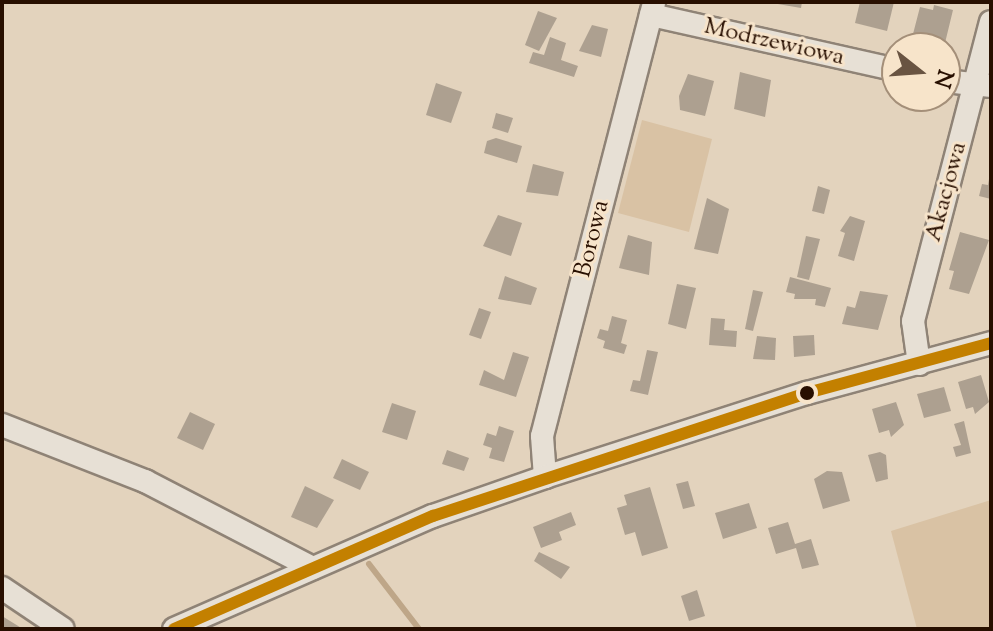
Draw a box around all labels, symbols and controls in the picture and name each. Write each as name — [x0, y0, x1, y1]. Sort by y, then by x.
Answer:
street label: Modrzewiowa — [701, 13, 847, 73]
north arrow — [881, 32, 961, 112]
text: N — [924, 65, 960, 92]
street label: Akacjowa — [920, 139, 974, 245]
street label: Borowa — [570, 197, 616, 281]
unlabelled marker — [799, 385, 815, 401]

